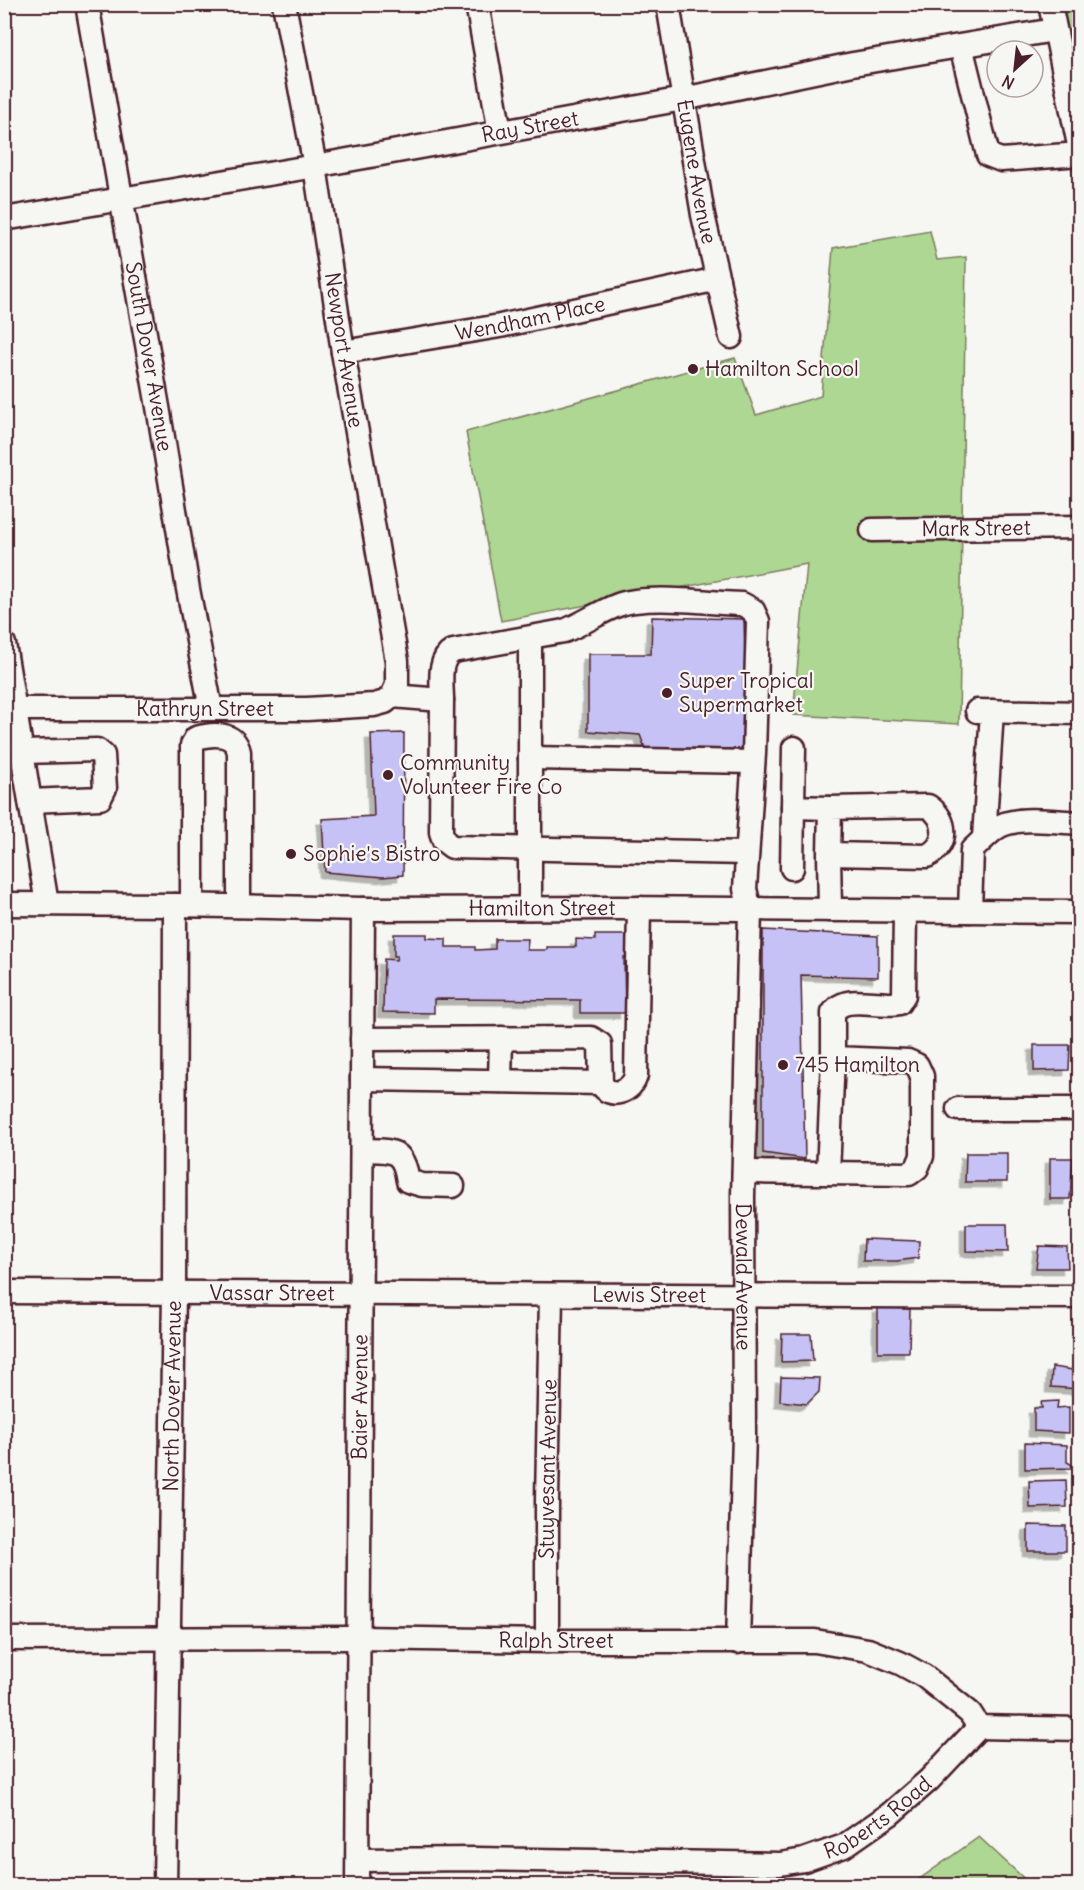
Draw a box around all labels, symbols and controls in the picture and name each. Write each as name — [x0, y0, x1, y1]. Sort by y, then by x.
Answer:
north arrow — [985, 39, 1045, 99]
text: N — [999, 71, 1018, 94]
street label: Eugene Avenue — [671, 97, 723, 246]
street label: Ray Street — [479, 104, 581, 148]
street label: South Dover Avenue — [120, 259, 179, 453]
street label: Newport Avenue — [319, 270, 370, 430]
street label: Wendham Place — [453, 290, 607, 346]
place label: Hamilton School — [705, 355, 859, 382]
marker: Hamilton School — [686, 362, 700, 376]
street label: Mark Street — [921, 514, 1031, 542]
place label: Super Tropical Supermarket — [679, 667, 813, 718]
marker: Super Tropical Supermarket — [660, 686, 674, 700]
street label: Kathryn Street — [136, 695, 274, 722]
place label: Community Volunteer Fire Co — [400, 749, 562, 800]
marker: Community Volunteer Fire Co — [381, 768, 395, 782]
place label: Sophie's Bistro — [303, 840, 440, 867]
marker: Sophie's Bistro — [284, 847, 298, 861]
street label: Hamilton Street — [468, 894, 616, 922]
place label: 745 Hamilton — [795, 1051, 920, 1078]
marker: 745 Hamilton — [776, 1058, 790, 1072]
street label: Dewald Avenue — [730, 1203, 758, 1351]
street label: Vassar Street — [209, 1279, 335, 1307]
street label: Lewis Street — [592, 1281, 706, 1308]
street label: North Dover Avenue — [157, 1300, 187, 1492]
street label: Baier Avenue — [346, 1334, 373, 1460]
street label: Stuyvesant Avenue — [533, 1379, 562, 1559]
street label: Ralph Street — [498, 1626, 614, 1654]
street label: Roberts Road — [820, 1770, 937, 1865]

